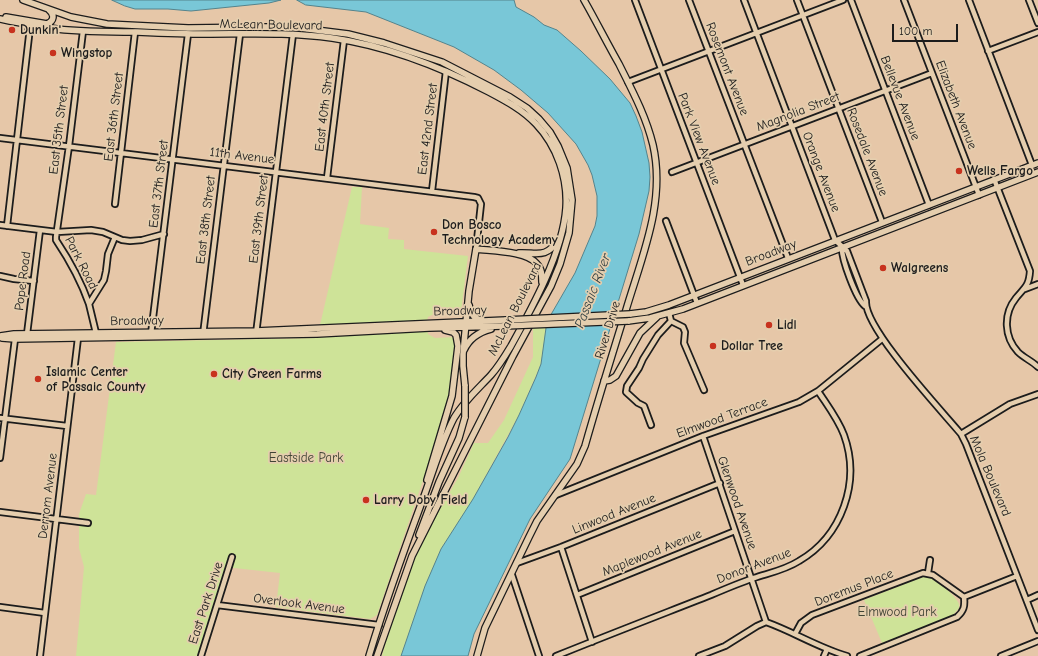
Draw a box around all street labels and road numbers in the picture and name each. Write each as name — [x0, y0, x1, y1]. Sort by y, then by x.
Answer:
street label: McLean Boulevard — [220, 16, 322, 34]
street label: Rosemont Avenue — [702, 20, 752, 118]
street label: Bellevue Avenue — [877, 54, 923, 142]
street label: Elizabeth Avenue — [932, 58, 980, 152]
street label: East 40th Street — [312, 61, 338, 153]
street label: East 36th Street — [101, 72, 127, 162]
street label: East 42nd Street — [415, 82, 441, 176]
street label: East 35th Street — [46, 85, 72, 175]
street label: Magnolia Street — [754, 89, 842, 135]
street label: Park View Avenue — [674, 91, 724, 187]
street label: Rosedale Avenue — [843, 106, 891, 198]
street label: Orange Avenue — [799, 130, 843, 214]
street label: East 37th Street — [146, 139, 172, 229]
street label: 11th Avenue — [209, 144, 275, 168]
street label: East 39th Street — [246, 174, 272, 264]
street label: East 38th Street — [193, 175, 219, 265]
street label: Park Road — [61, 234, 101, 292]
street label: Broadway — [743, 236, 799, 270]
street label: Pope Road — [12, 251, 34, 311]
street label: McLean Boulevard — [485, 260, 545, 358]
street label: River Drive — [592, 299, 624, 361]
street label: Broadway — [433, 302, 487, 320]
street label: Broadway — [110, 313, 164, 329]
street label: Elmwood Terrace — [674, 394, 770, 442]
street label: Mola Boulevard — [966, 433, 1014, 519]
street label: Derrom Avenue — [35, 452, 61, 540]
street label: Glenwood Avenue — [714, 454, 760, 552]
street label: Linwood Avenue — [570, 490, 658, 538]
street label: Maplewood Avenue — [600, 526, 704, 580]
street label: Donor Avenue — [715, 545, 793, 587]
street label: East Park Drive — [185, 560, 227, 646]
street label: Doremus Place — [812, 566, 896, 610]
street label: Overlook Avenue — [252, 591, 346, 617]

